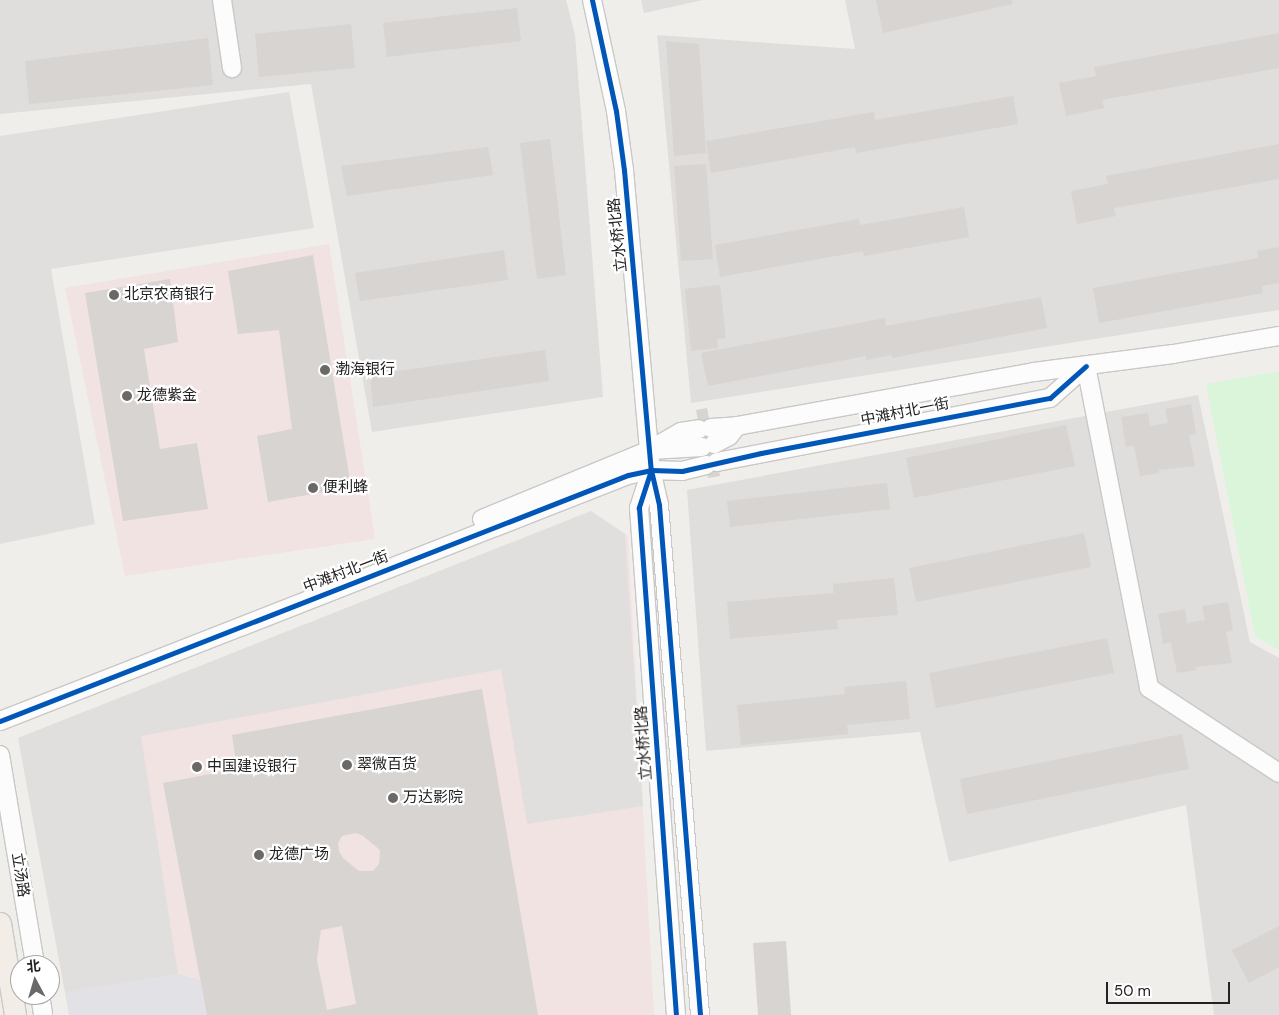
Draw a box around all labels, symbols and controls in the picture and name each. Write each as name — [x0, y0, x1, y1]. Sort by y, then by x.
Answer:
street label: 立水桥北路 — [605, 197, 631, 273]
place label: 北京农商银行 — [124, 286, 214, 304]
marker: 北京农商银行 — [108, 289, 120, 301]
place label: 渤海银行 — [335, 361, 395, 379]
marker: 渤海银行 — [319, 364, 331, 376]
place label: 龙德紫金 — [137, 387, 197, 405]
marker: 龙德紫金 — [121, 390, 133, 402]
street label: 中滩村北一街 — [859, 395, 951, 429]
place label: 便利蜂 — [323, 479, 368, 497]
marker: 便利蜂 — [307, 482, 319, 494]
street label: 中滩村北一街 — [301, 547, 391, 597]
street label: 立水桥北路 — [632, 705, 656, 781]
place label: 翠微百货 — [357, 756, 417, 774]
place label: 中国建设银行 — [207, 758, 297, 776]
marker: 翠微百货 — [341, 759, 353, 771]
marker: 中国建设银行 — [191, 761, 203, 773]
place label: 万达影院 — [403, 789, 463, 807]
marker: 万达影院 — [387, 792, 399, 804]
place label: 龙德广场 — [269, 846, 329, 864]
marker: 龙德广场 — [253, 849, 265, 861]
street label: 立汤路 — [8, 851, 32, 899]
north arrow — [10, 955, 60, 1005]
text: 北 — [26, 956, 41, 976]
scale bar — [1109, 972, 1233, 1004]
text: 50 m — [1114, 981, 1151, 1001]

